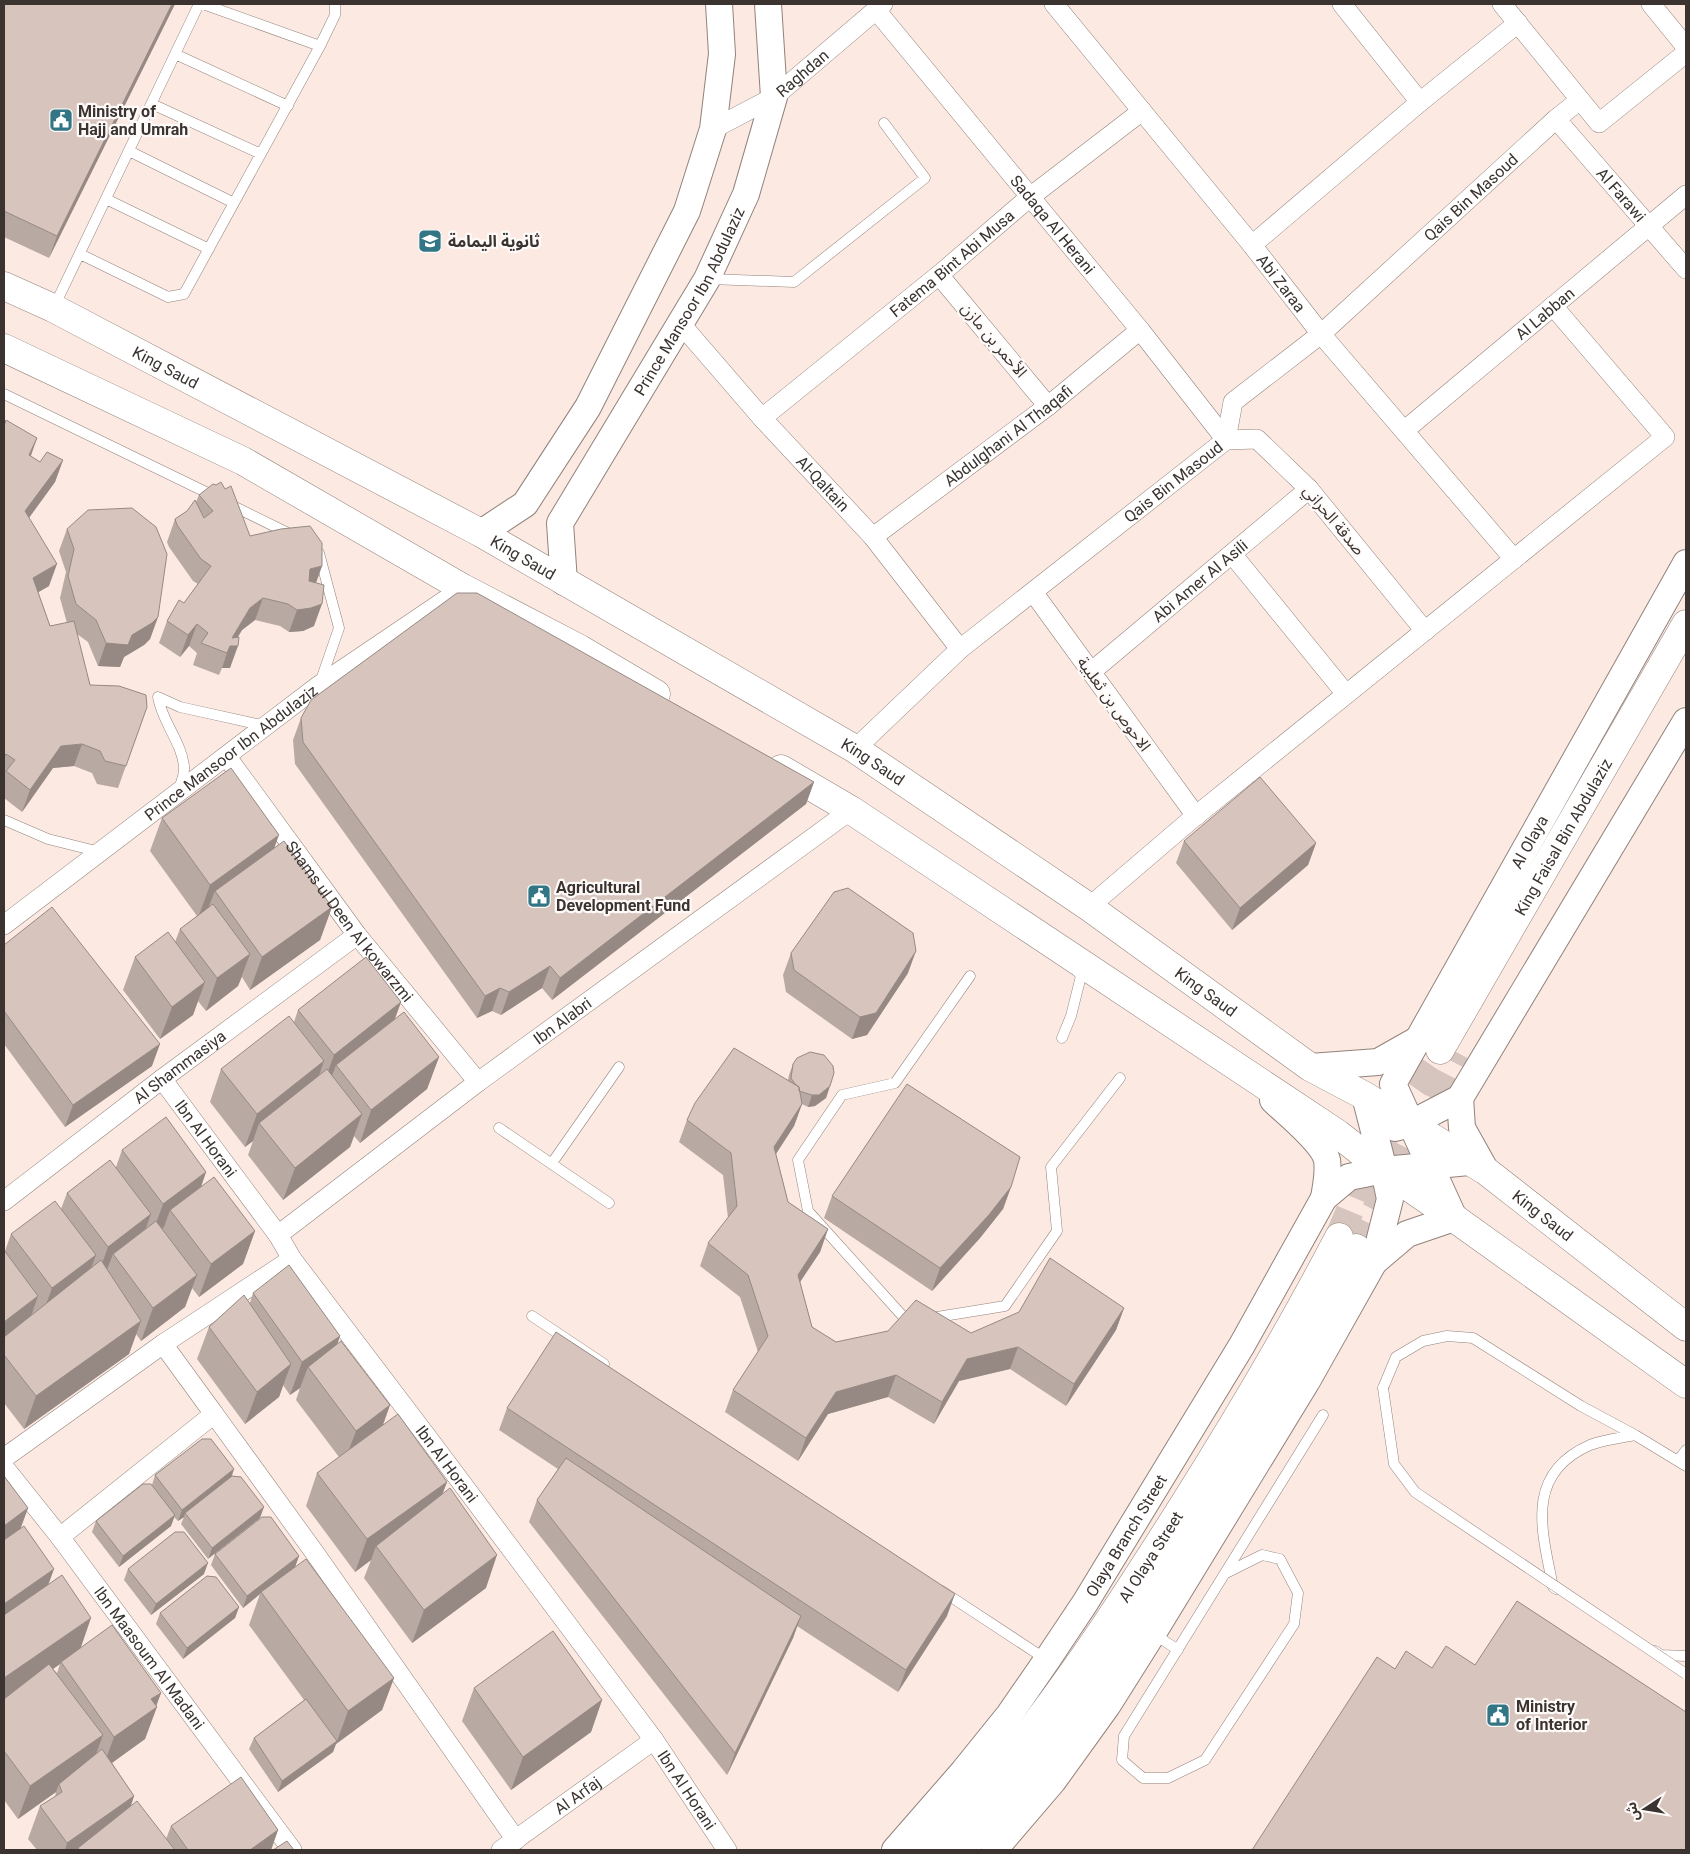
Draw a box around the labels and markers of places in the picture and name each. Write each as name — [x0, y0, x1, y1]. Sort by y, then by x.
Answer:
place label: Ministry of Hajj and Umrah — [78, 102, 188, 139]
public building icon: Ministry of Hajj and Umrah — [48, 107, 74, 133]
school or university icon: ثانوية اليمامة — [417, 228, 443, 254]
place label: ثانوية اليمامة — [448, 232, 540, 251]
place label: Agricultural Development Fund — [556, 878, 690, 915]
public building icon: Agricultural Development Fund — [526, 883, 552, 909]
place label: Ministry of Interior — [1516, 1697, 1588, 1734]
public building icon: Ministry of Interior — [1485, 1702, 1511, 1728]

